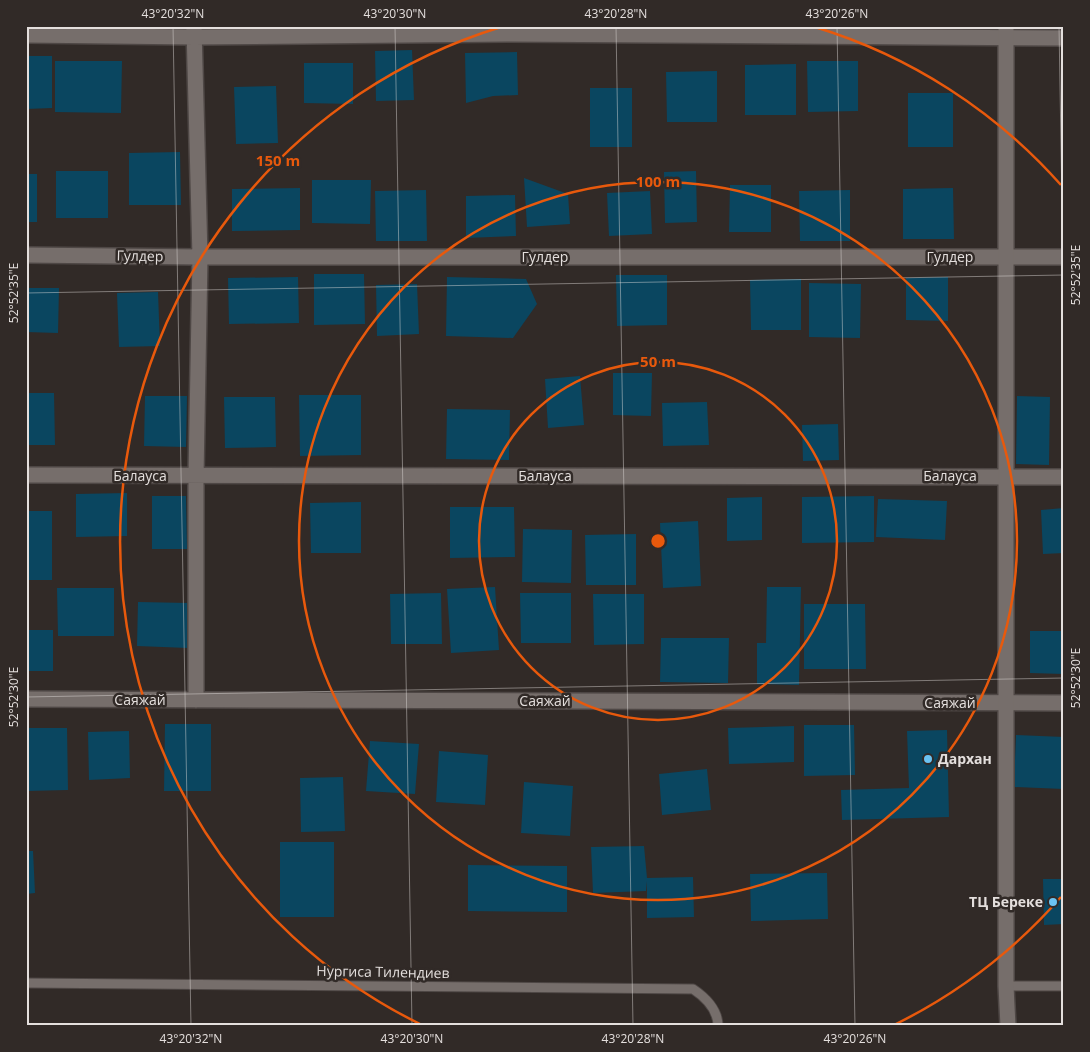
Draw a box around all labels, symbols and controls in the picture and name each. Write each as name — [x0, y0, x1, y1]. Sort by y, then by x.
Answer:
text: 43°20'32"N — [142, 5, 204, 22]
text: 43°20'30"N — [364, 5, 426, 22]
text: 43°20'28"N — [585, 5, 647, 22]
text: 43°20'26"N — [806, 5, 868, 22]
text: 150 m — [256, 150, 300, 170]
text: 100 m — [636, 171, 680, 191]
text: 52°52'35"E — [1067, 245, 1084, 305]
street label: Гулдер — [116, 246, 164, 265]
street label: Гулдер — [522, 247, 568, 266]
street label: Гулдер — [927, 247, 973, 266]
text: 52°52'35"E — [5, 263, 22, 323]
text: 50 m — [640, 351, 676, 371]
street label: Балауса — [113, 466, 167, 485]
street label: Балауса — [518, 466, 572, 485]
street label: Балауса — [923, 466, 977, 485]
centre of rings — [649, 532, 667, 550]
text: 52°52'30"E — [1067, 648, 1084, 708]
text: 52°52'30"E — [5, 667, 22, 727]
street label: Саяжай — [114, 690, 166, 709]
street label: Саяжай — [519, 691, 571, 710]
street label: Саяжай — [924, 693, 976, 712]
place label: Дархан — [938, 749, 992, 768]
marker: Дархан — [922, 753, 934, 765]
place label: ТЦ Береке — [969, 892, 1043, 911]
marker: ТЦ Береке — [1047, 896, 1059, 908]
street label: Нургиса Тилендиев — [316, 961, 450, 982]
text: 43°20'32"N — [160, 1030, 222, 1047]
text: 43°20'30"N — [381, 1030, 443, 1047]
text: 43°20'28"N — [602, 1030, 664, 1047]
text: 43°20'26"N — [824, 1030, 886, 1047]

